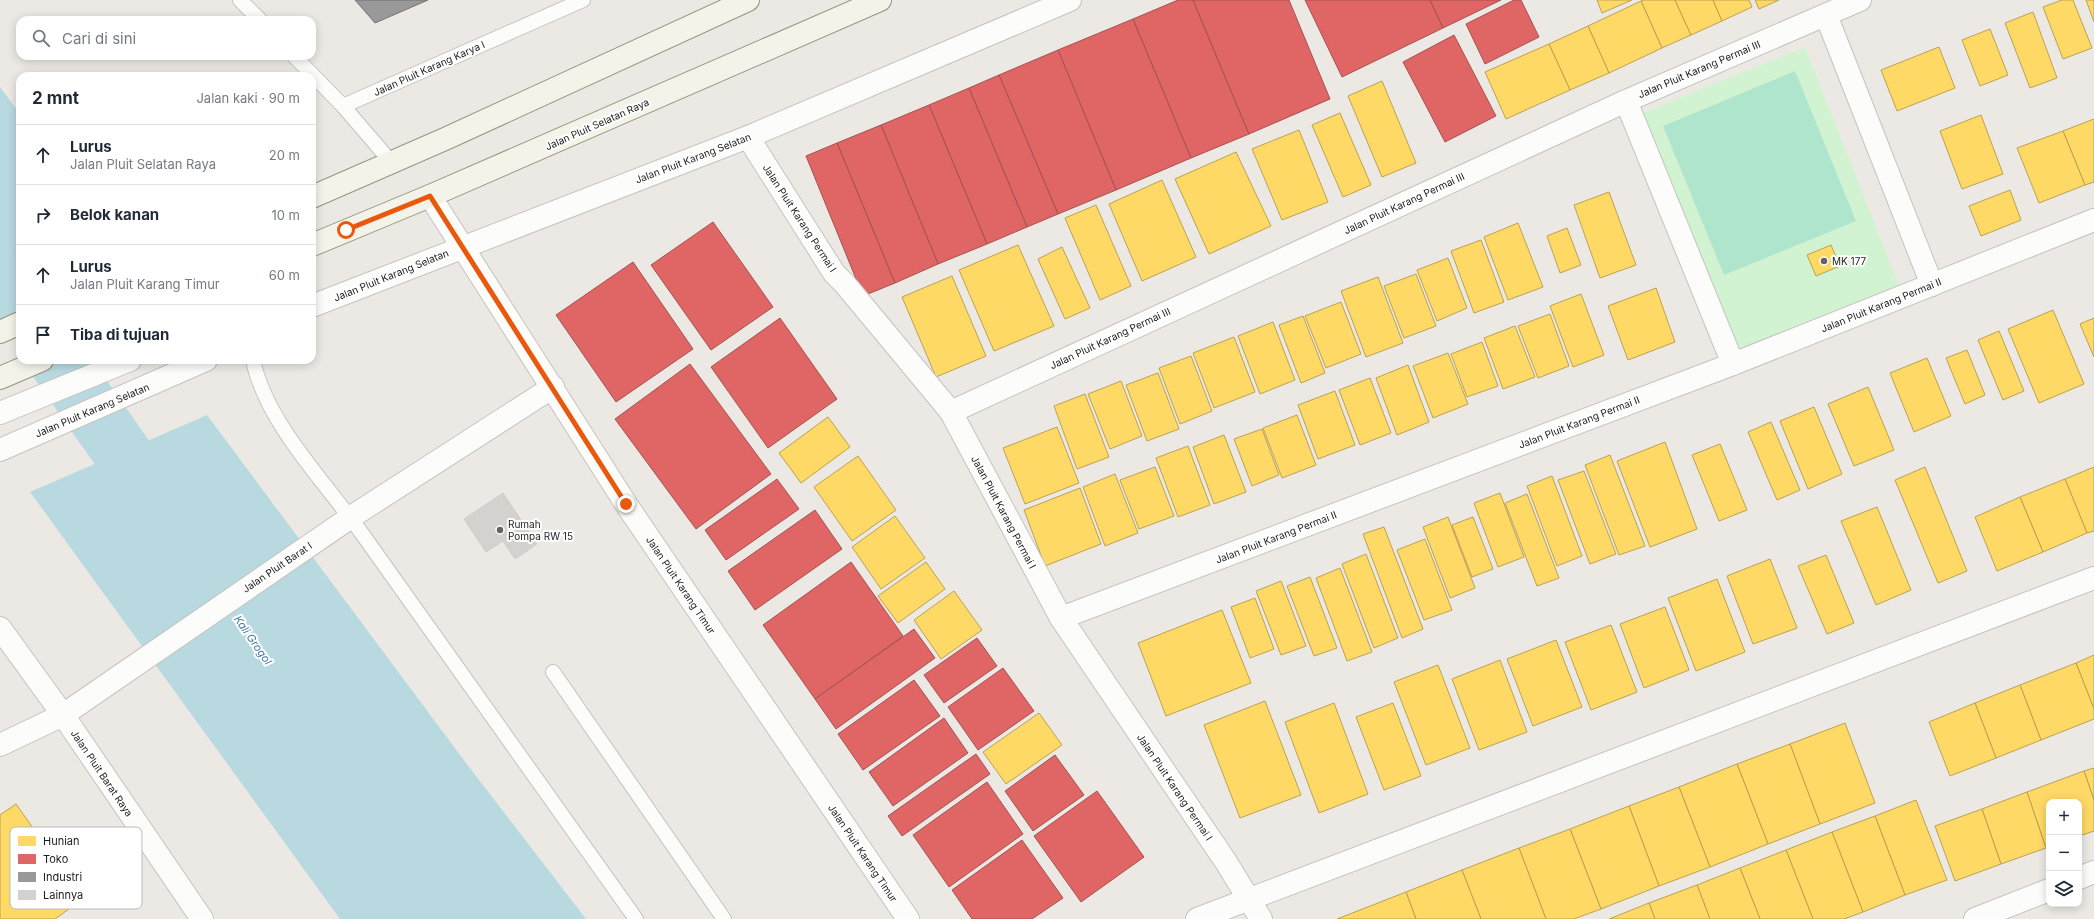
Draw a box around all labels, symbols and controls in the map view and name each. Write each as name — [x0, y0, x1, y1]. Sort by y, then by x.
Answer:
search box — [16, 16, 316, 60]
icon: search — [30, 27, 52, 49]
text: Cari di sini — [62, 29, 136, 48]
street label: Jalan Pluit Karang Karya I — [371, 38, 487, 98]
street label: Jalan Pluit Karang Permai III — [1636, 38, 1762, 100]
text: 2 mnt — [32, 88, 79, 108]
text: Jalan kaki · 90 m — [196, 90, 300, 106]
street label: Jalan Pluit Selatan Raya — [543, 96, 651, 152]
street label: Jalan Pluit Karang Selatan — [633, 130, 753, 186]
text: Lurus — [70, 137, 112, 156]
icon: ahead — [32, 144, 54, 166]
text: 20 m — [269, 147, 300, 163]
text: Jalan Pluit Selatan Raya — [70, 156, 216, 172]
street label: Jalan Pluit Karang Permai I — [761, 162, 839, 274]
street label: Jalan Pluit Karang Permai III — [1342, 170, 1466, 236]
icon: right — [32, 204, 54, 226]
text: Belok kanan — [70, 205, 159, 224]
text: 10 m — [271, 207, 300, 223]
route start — [337, 221, 355, 239]
street label: Jalan Pluit Karang Selatan — [332, 246, 450, 304]
place label: MK 177 — [1832, 255, 1866, 267]
marker: MK 177 — [1819, 256, 1829, 266]
text: Lurus — [70, 257, 112, 276]
icon: ahead — [32, 264, 54, 286]
text: 60 m — [269, 267, 300, 283]
street label: Jalan Pluit Karang Permai II — [1819, 275, 1943, 335]
text: Jalan Pluit Karang Timur — [70, 276, 220, 292]
street label: Jalan Pluit Karang Permai III — [1048, 305, 1172, 371]
icon: arrive — [32, 324, 54, 346]
text: Tiba di tujuan — [70, 325, 169, 344]
street label: Jalan Pluit Karang Selatan — [33, 380, 151, 440]
street label: Jalan Pluit Karang Permai II — [1517, 393, 1641, 451]
street label: Jalan Pluit Karang Permai I — [969, 453, 1039, 571]
route end — [617, 495, 635, 513]
street label: Jalan Pluit Karang Permai II — [1214, 508, 1338, 566]
place label: Rumah Pompa RW 15 — [508, 518, 573, 542]
marker: Rumah Pompa RW 15 — [495, 525, 505, 535]
street label: Jalan Pluit Karang Timur — [644, 534, 718, 636]
street label: Jalan Pluit Barat I — [240, 539, 314, 595]
water label: Kali Grogol — [231, 613, 275, 668]
street label: Jalan Pluit Barat Raya — [69, 727, 135, 819]
street label: Jalan Pluit Karang Permai I — [1135, 731, 1215, 843]
map controls — [2046, 799, 2082, 907]
button: + — [2046, 799, 2082, 835]
street label: Jalan Pluit Karang Timur — [826, 802, 900, 904]
legend — [10, 827, 142, 909]
text: Hunian — [43, 834, 80, 848]
button: − — [2046, 835, 2082, 871]
text: Toko — [43, 852, 69, 866]
text: Industri — [43, 870, 82, 884]
button: layers — [2046, 871, 2082, 907]
text: Lainnya — [43, 888, 83, 902]

